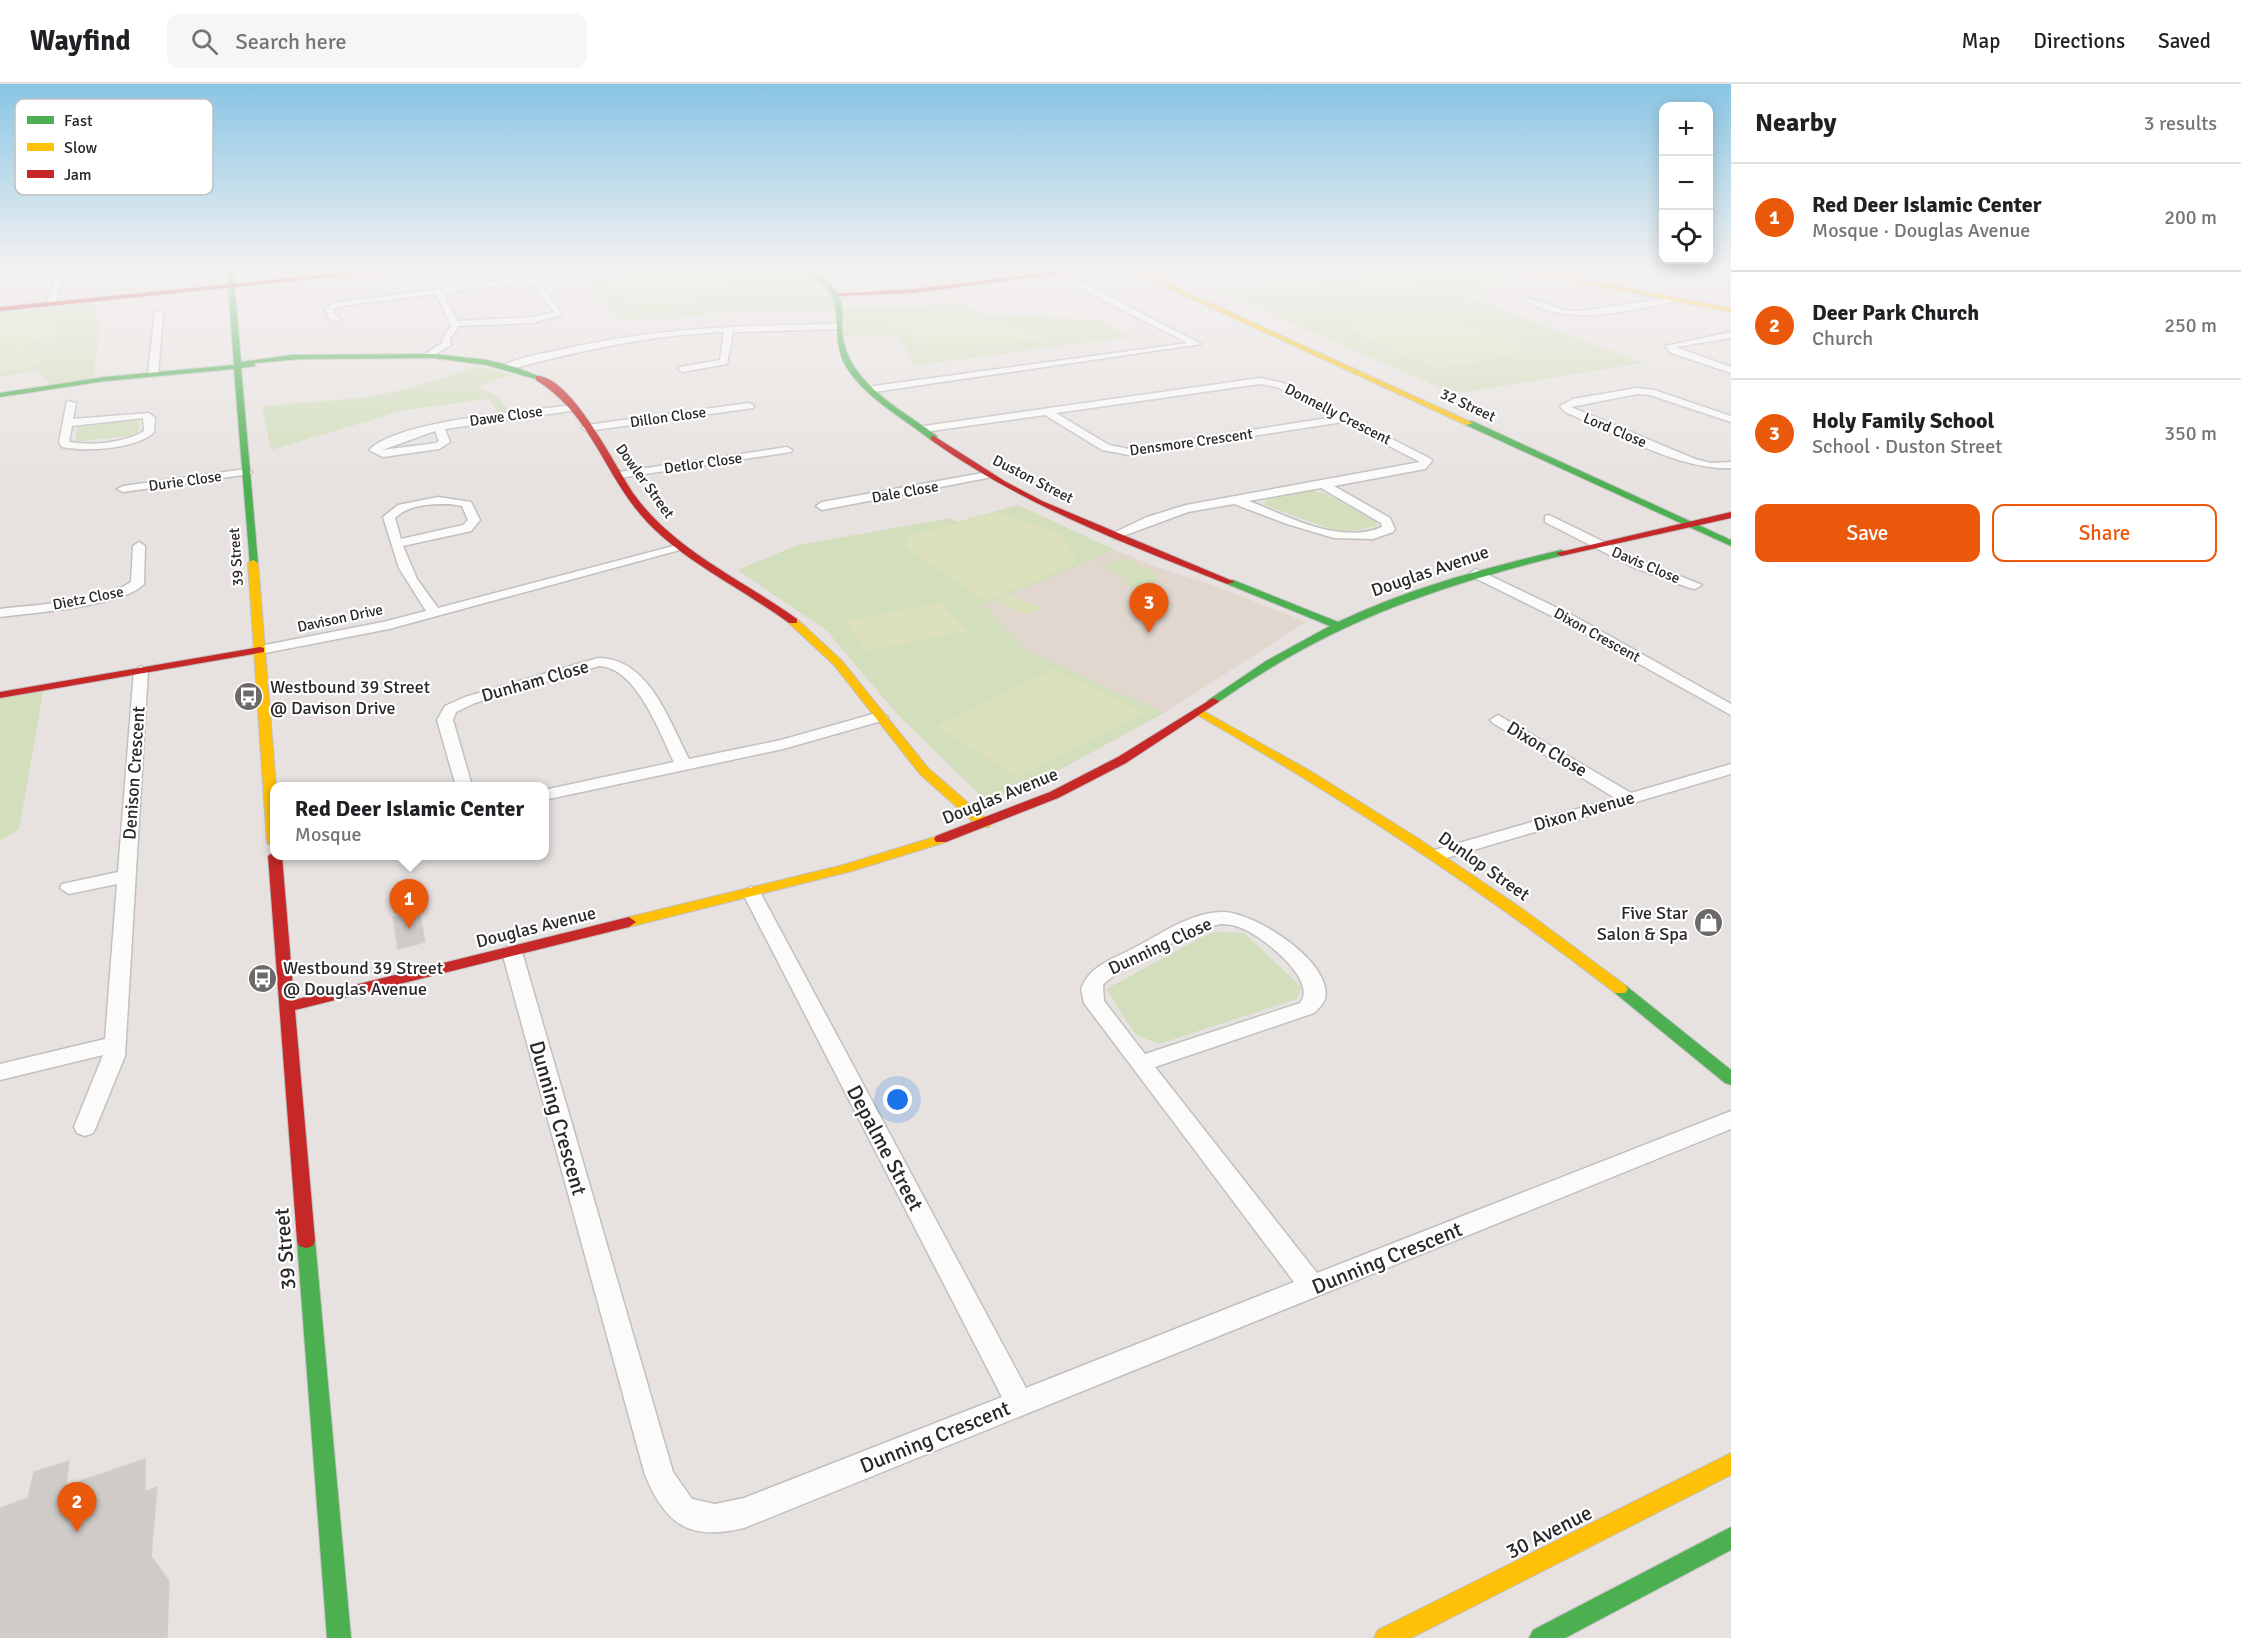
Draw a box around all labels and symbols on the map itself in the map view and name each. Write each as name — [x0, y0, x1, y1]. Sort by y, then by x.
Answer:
legend — [15, 99, 213, 195]
text: Fast — [64, 111, 93, 131]
text: Slow — [64, 138, 98, 158]
text: Jam — [64, 165, 92, 185]
street label: Donnelly Crescent — [1282, 380, 1394, 448]
street label: 32 Street — [1438, 384, 1498, 426]
street label: Dawe Close — [468, 402, 544, 430]
street label: Dillon Close — [629, 403, 707, 431]
street label: Lord Close — [1581, 409, 1649, 451]
street label: Densmore Crescent — [1128, 424, 1254, 460]
street label: Dowler Street — [612, 440, 678, 522]
street label: Detlor Close — [663, 449, 743, 477]
street label: Duston Street — [990, 451, 1076, 507]
street label: Durie Close — [147, 467, 223, 495]
street label: Dale Close — [870, 477, 940, 507]
street label: 39 Street — [225, 527, 247, 587]
street label: Douglas Avenue — [1368, 541, 1492, 601]
street label: Davis Close — [1609, 543, 1683, 587]
street label: Dietz Close — [51, 582, 125, 614]
pin: 3 — [1130, 584, 1168, 633]
street label: Davison Drive — [296, 600, 384, 636]
street label: Dixon Crescent — [1551, 604, 1643, 666]
street label: Dunham Close — [479, 655, 591, 707]
place label: Westbound 39 Street @ Davison Drive — [270, 676, 430, 719]
bus stop icon: Westbound 39 Street @ Davison Drive — [233, 681, 265, 713]
street label: Denison Crescent — [118, 705, 150, 841]
street label: Dixon Close — [1503, 716, 1591, 782]
street label: Douglas Avenue — [939, 763, 1061, 829]
street label: Dixon Avenue — [1531, 786, 1637, 836]
street label: Dunlop Street — [1434, 827, 1534, 905]
pin: 1 — [390, 880, 428, 929]
street label: Douglas Avenue — [474, 901, 598, 953]
place label: Five Star Salon & Spa — [1597, 902, 1688, 945]
shop icon: Five Star Salon & Spa — [1693, 907, 1725, 939]
street label: Dunning Close — [1105, 912, 1215, 980]
place label: Westbound 39 Street @ Douglas Avenue — [283, 957, 443, 1000]
bus stop icon: Westbound 39 Street @ Douglas Avenue — [246, 962, 278, 994]
street label: Dunning Crescent — [523, 1038, 593, 1198]
street label: Depalme Street — [841, 1081, 929, 1215]
your location — [883, 1085, 912, 1114]
street label: 39 Street — [268, 1207, 302, 1291]
street label: Dunning Crescent — [1308, 1216, 1466, 1300]
street label: Dunning Crescent — [856, 1395, 1014, 1479]
pin: 2 — [58, 1482, 97, 1532]
street label: 30 Avenue — [1502, 1499, 1596, 1565]

